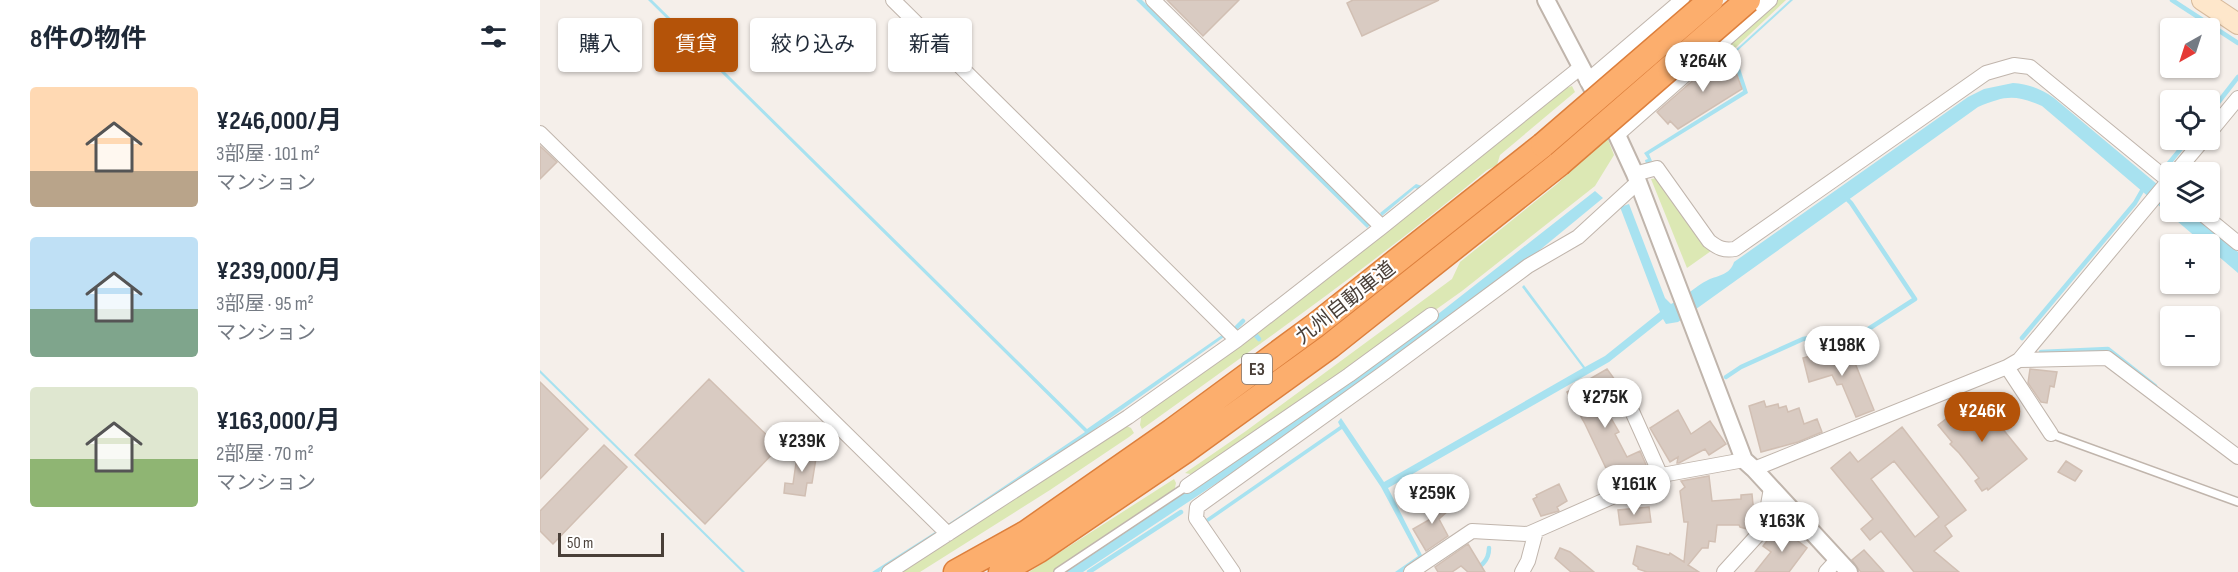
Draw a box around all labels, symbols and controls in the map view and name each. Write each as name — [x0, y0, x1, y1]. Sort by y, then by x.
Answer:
chip: 購入 — [558, 18, 642, 72]
chip: 賃貸 — [654, 18, 738, 72]
chip: 絞り込み — [750, 18, 876, 72]
chip: 新着 — [888, 18, 972, 72]
north arrow — [2160, 18, 2220, 78]
map controls — [2160, 18, 2220, 366]
icon: filters — [477, 20, 510, 53]
text: 8件の物件 — [30, 24, 146, 55]
pin: ¥264K — [1661, 42, 1745, 93]
text: ¥264K — [1679, 49, 1727, 73]
button: locate — [2160, 90, 2220, 150]
text: ¥246,000/月 — [216, 106, 342, 137]
icon: home — [78, 111, 150, 183]
text: 3部屋 · 101 m² — [216, 142, 320, 166]
button: layers — [2160, 162, 2220, 222]
text: マンション — [216, 171, 316, 195]
button: + — [2160, 234, 2220, 294]
text: ¥239,000/月 — [216, 256, 342, 287]
street label: 九州自動車道 — [1291, 256, 1400, 349]
icon: home — [78, 261, 150, 333]
text: 3部屋 · 95 m² — [216, 292, 314, 316]
button: − — [2160, 306, 2220, 366]
text: マンション — [216, 321, 316, 345]
pin: ¥198K — [1800, 326, 1884, 377]
text: ¥198K — [1819, 333, 1865, 357]
road number: E3 — [1242, 354, 1272, 384]
pin: ¥275K — [1563, 378, 1647, 429]
text: ¥275K — [1582, 385, 1628, 409]
pin: ¥246K — [1940, 392, 2024, 443]
text: ¥246K — [1958, 399, 2006, 423]
text: ¥163,000/月 — [216, 406, 341, 437]
icon: home — [78, 411, 150, 483]
pin: ¥239K — [760, 422, 844, 473]
text: ¥239K — [778, 429, 826, 453]
text: 2部屋 · 70 m² — [216, 442, 314, 466]
pin: ¥161K — [1592, 465, 1676, 516]
text: マンション — [216, 471, 316, 495]
text: ¥161K — [1611, 472, 1657, 496]
pin: ¥259K — [1390, 474, 1474, 525]
text: ¥259K — [1408, 481, 1456, 505]
pin: ¥163K — [1740, 502, 1824, 553]
text: ¥163K — [1759, 509, 1805, 533]
scale bar — [558, 530, 664, 558]
text: 50 m — [567, 534, 593, 553]

